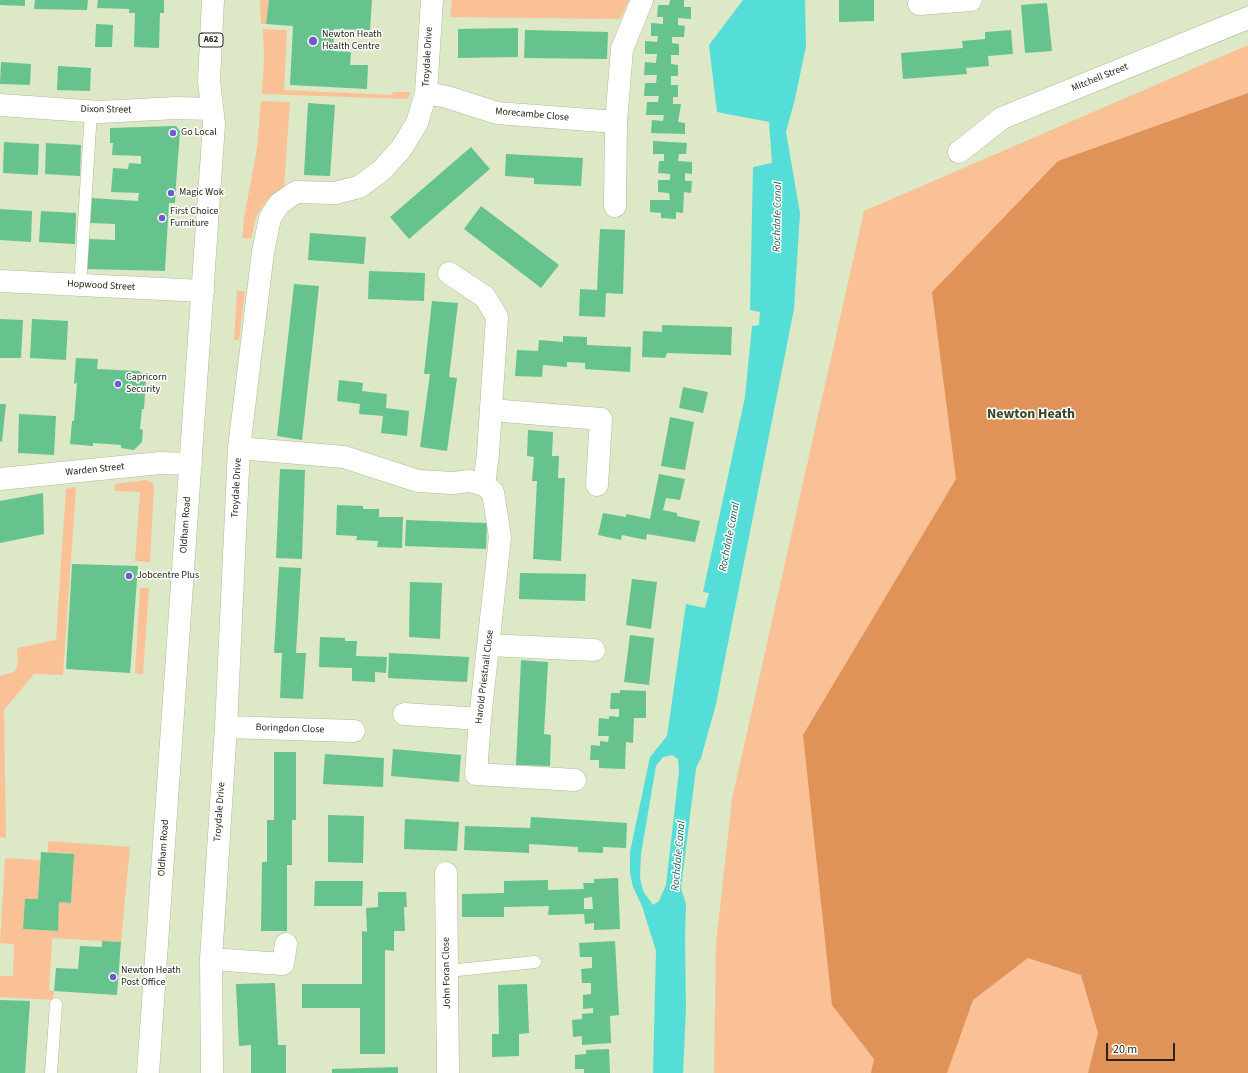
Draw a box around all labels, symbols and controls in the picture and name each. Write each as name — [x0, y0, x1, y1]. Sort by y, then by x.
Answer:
street label: Troydale Drive — [420, 27, 436, 87]
place label: Newton Heath Health Centre — [322, 29, 382, 52]
road number: A62 — [199, 33, 223, 47]
marker: Newton Heath Health Centre — [307, 35, 319, 47]
street label: Mitchell Street — [1070, 61, 1130, 95]
street label: Dixon Street — [80, 104, 132, 116]
street label: Morecambe Close — [495, 106, 569, 124]
place label: Go Local — [181, 127, 217, 139]
marker: Go Local — [168, 128, 178, 138]
water label: Rochdale Canal — [771, 182, 785, 252]
place label: Magic Wok — [179, 187, 224, 199]
marker: Magic Wok — [166, 188, 176, 198]
place label: First Choice Furniture — [170, 206, 219, 230]
marker: First Choice Furniture — [157, 213, 167, 223]
street label: Hopwood Street — [67, 278, 135, 294]
place label: Capricorn Security — [126, 372, 167, 396]
marker: Capricorn Security — [113, 379, 123, 389]
district label: Newton Heath — [987, 407, 1075, 423]
street label: Troydale Drive — [229, 458, 245, 518]
street label: Warden Street — [65, 461, 125, 479]
street label: Oldham Road — [178, 496, 194, 554]
water label: Rochdale Canal — [717, 501, 743, 573]
place label: Jobcentre Plus — [137, 570, 199, 582]
marker: Jobcentre Plus — [124, 571, 134, 581]
street label: Harold Priestnall Close — [473, 629, 497, 725]
street label: Boringdon Close — [255, 722, 325, 736]
street label: Troydale Drive — [212, 782, 228, 842]
street label: Oldham Road — [156, 819, 172, 877]
water label: Rochdale Canal — [669, 820, 689, 892]
street label: John Foran Close — [440, 937, 454, 1009]
place label: Newton Heath Post Office — [121, 965, 181, 988]
marker: Newton Heath Post Office — [108, 972, 118, 982]
scale bar — [1108, 1035, 1177, 1061]
text: 20 m — [1113, 1041, 1137, 1058]

